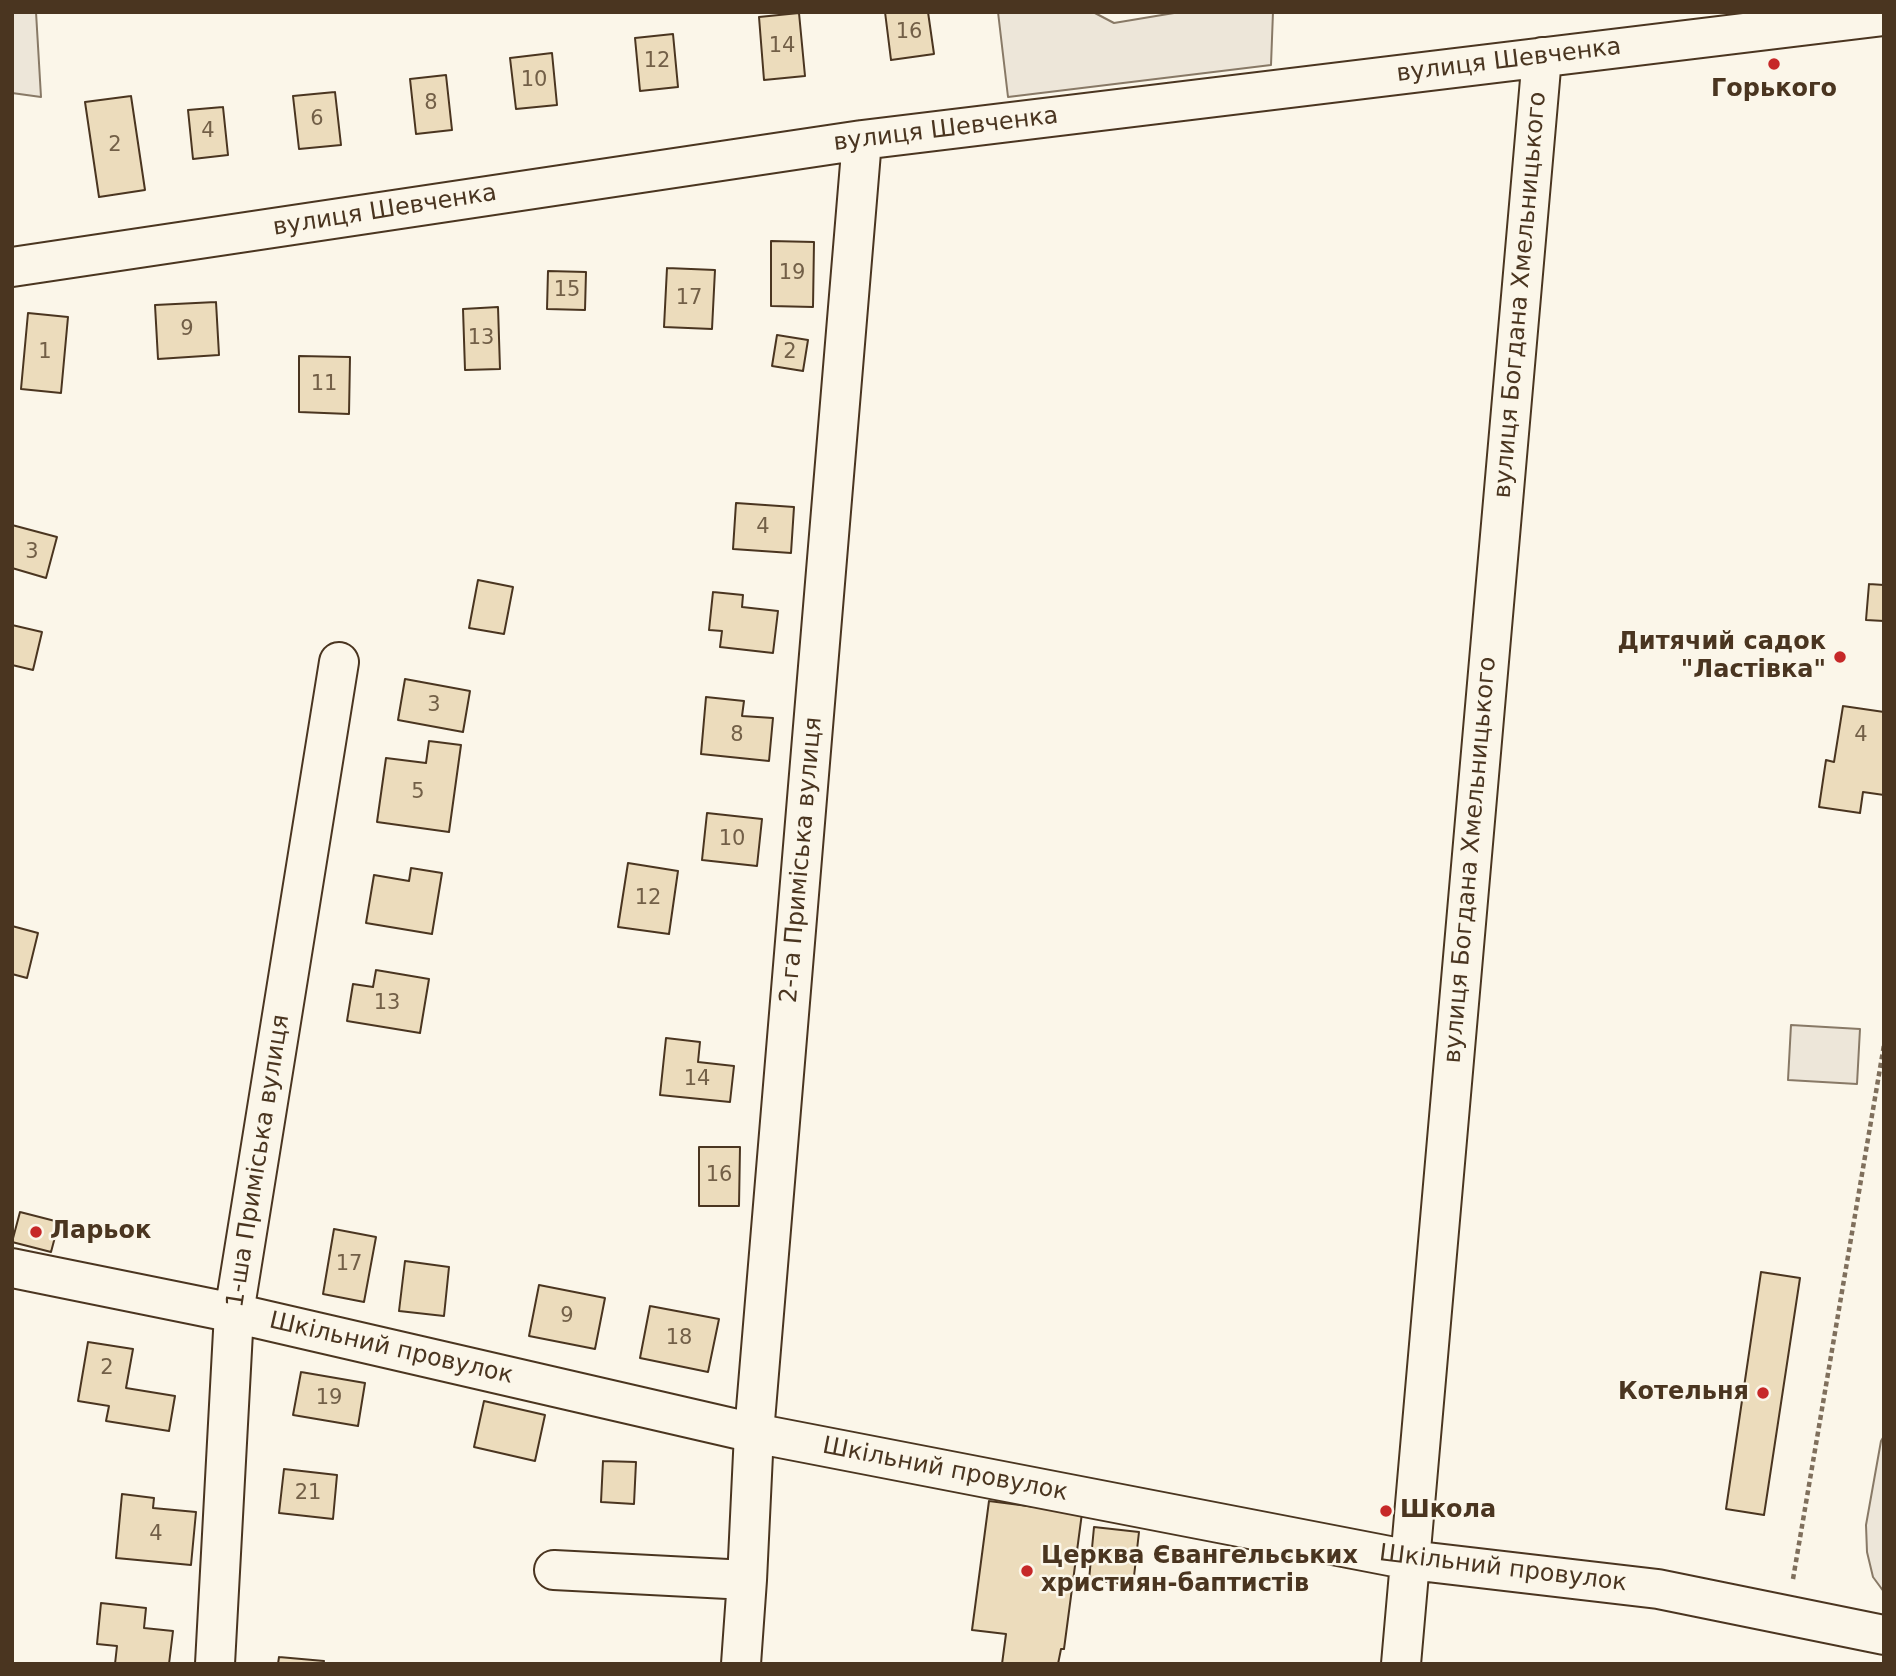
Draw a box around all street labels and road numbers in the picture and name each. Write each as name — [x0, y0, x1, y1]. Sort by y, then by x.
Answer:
street label: вулиця Шевченка — [1395, 33, 1623, 89]
street label: вулиця Богдана Хмельницького — [1489, 91, 1553, 499]
street label: вулиця Шевченка — [832, 102, 1060, 158]
street label: вулиця Шевченка — [271, 179, 499, 243]
street label: вулиця Богдана Хмельницького — [1439, 656, 1503, 1064]
street label: 2-га Приміська вулиця — [775, 716, 829, 1004]
street label: 1-ша Приміська вулиця — [222, 1013, 296, 1309]
street label: Шкільний провулок — [266, 1307, 516, 1391]
street label: Шкільний провулок — [820, 1432, 1070, 1508]
street label: Шкільний провулок — [1378, 1540, 1628, 1598]

